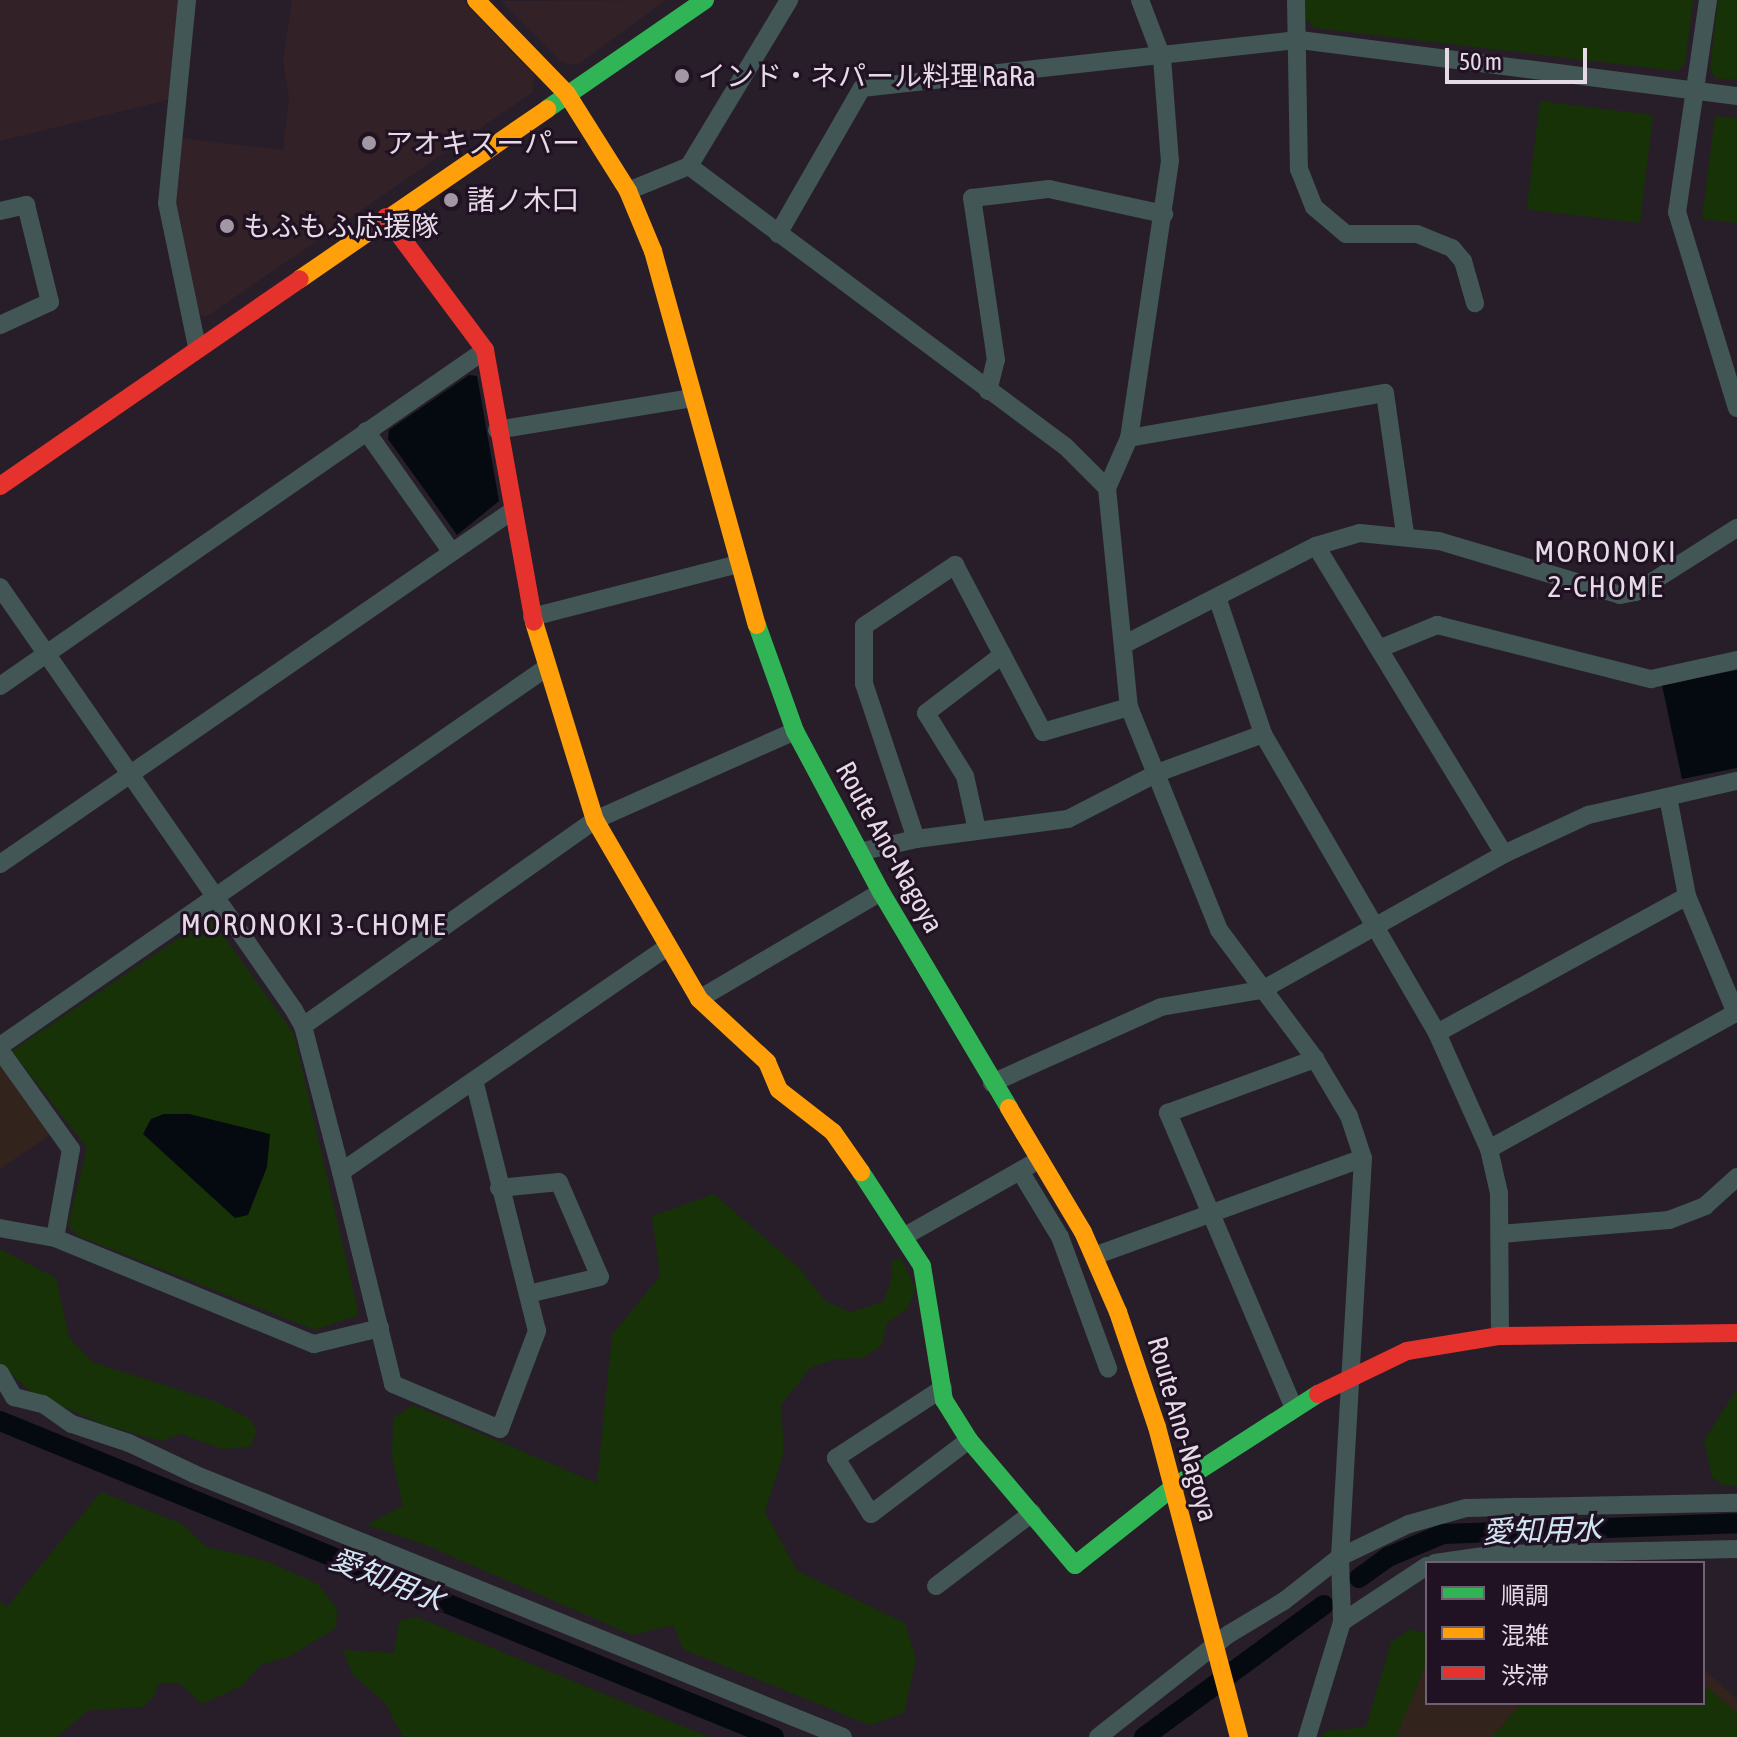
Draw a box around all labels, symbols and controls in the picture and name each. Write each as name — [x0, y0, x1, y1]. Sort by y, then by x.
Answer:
scale bar — [1449, 32, 1591, 82]
text: 50 m — [1459, 48, 1502, 75]
place label: インド・ネパール料理 RaRa — [698, 59, 1036, 93]
marker: インド・ネパール料理 RaRa — [673, 67, 691, 85]
place label: アオキスーパー — [385, 126, 581, 160]
marker: アオキスーパー — [360, 134, 378, 152]
place label: 諸ノ木口 — [467, 183, 579, 217]
marker: 諸ノ木口 — [442, 191, 460, 209]
place label: もふもふ応援隊 — [243, 209, 439, 243]
marker: もふもふ応援隊 — [218, 217, 236, 235]
district label: MORONOKI 2-CHOME — [1534, 533, 1678, 604]
street label: Route Ano-Nagoya — [829, 755, 951, 939]
district label: MORONOKI 3-CHOME — [181, 906, 447, 942]
street label: Route Ano-Nagoya — [1141, 1333, 1225, 1525]
water label: 愛知用水 — [1481, 1510, 1603, 1550]
water label: 愛知用水 — [325, 1540, 449, 1618]
legend — [1425, 1561, 1705, 1705]
text: 順調 — [1501, 1582, 1549, 1609]
text: 混雑 — [1501, 1622, 1549, 1649]
text: 渋滞 — [1501, 1662, 1549, 1689]

